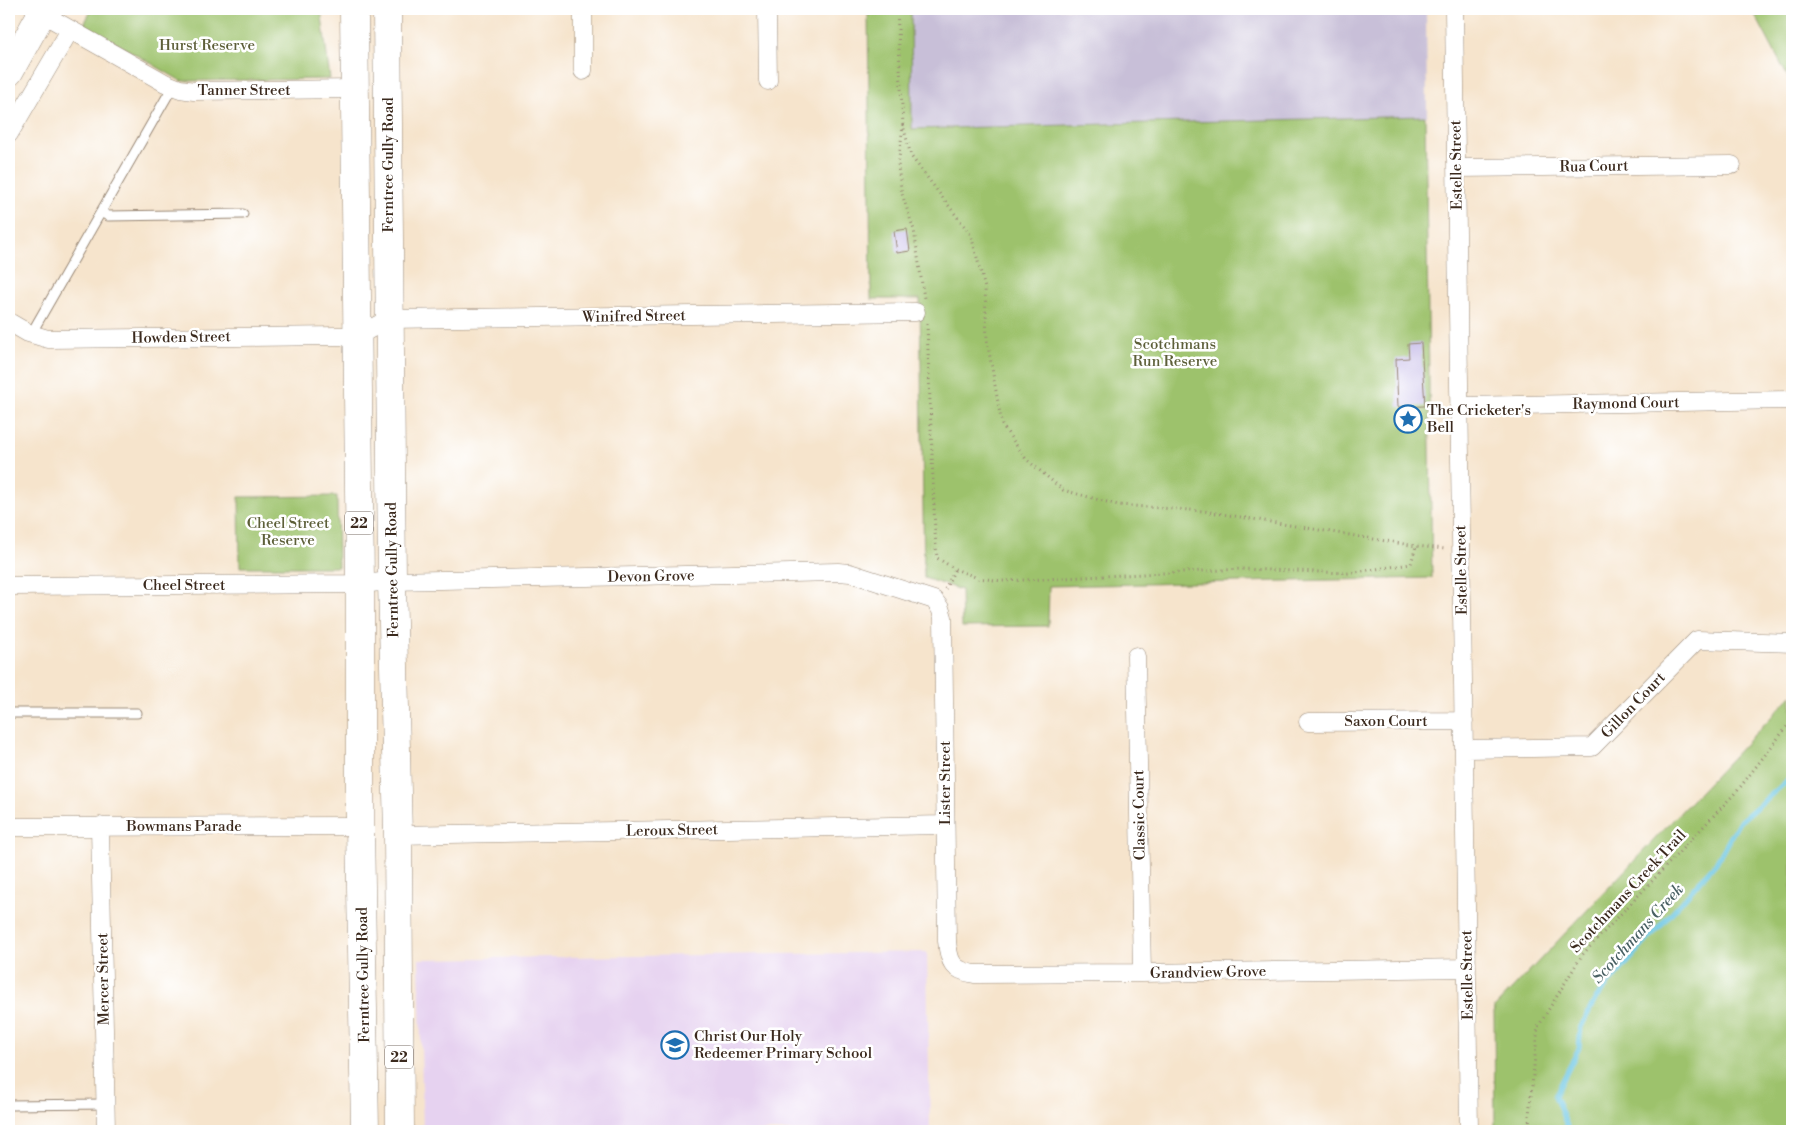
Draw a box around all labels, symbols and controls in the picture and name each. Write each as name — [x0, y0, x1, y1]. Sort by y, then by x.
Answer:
park label: Hurst Reserve — [159, 36, 255, 55]
street label: Tanner Street — [197, 81, 291, 100]
street label: Ferntree Gully Road — [379, 97, 398, 233]
street label: Estelle Street — [1446, 119, 1467, 210]
street label: Rua Court — [1559, 156, 1629, 177]
street label: Winifred Street — [581, 306, 687, 327]
street label: Howden Street — [131, 327, 232, 348]
park label: Scotchmans Run Reserve — [1133, 335, 1217, 371]
street label: Raymond Court — [1572, 393, 1680, 414]
place label: The Cricketer's Bell — [1426, 401, 1531, 437]
place icon: The Cricketer's Bell — [1393, 404, 1423, 434]
street label: Ferntree Gully Road — [382, 502, 403, 638]
road number: 22 — [345, 512, 373, 534]
park label: Cheel Street Reserve — [247, 514, 330, 550]
street label: Estelle Street — [1451, 524, 1472, 615]
street label: Devon Grove — [607, 566, 695, 587]
street label: Cheel Street — [143, 576, 226, 595]
street label: Gillon Court — [1597, 668, 1670, 742]
street label: Saxon Court — [1344, 712, 1428, 731]
street label: Lister Street — [936, 740, 955, 825]
street label: Classic Court — [1129, 769, 1150, 860]
street label: Bowmans Parade — [125, 817, 242, 836]
street label: Leroux Street — [626, 820, 719, 841]
street label: Scotchmans Creek Trail — [1566, 826, 1690, 956]
water label: Scotchmans Creek — [1587, 879, 1687, 987]
street label: Ferntree Gully Road — [353, 907, 374, 1043]
street label: Estelle Street — [1457, 929, 1478, 1020]
street label: Mercer Street — [93, 932, 114, 1025]
street label: Grandview Grove — [1150, 962, 1266, 983]
place label: Christ Our Holy Redeemer Primary School — [694, 1027, 873, 1063]
school or university icon: Christ Our Holy Redeemer Primary School — [660, 1030, 690, 1060]
road number: 22 — [385, 1046, 413, 1068]

